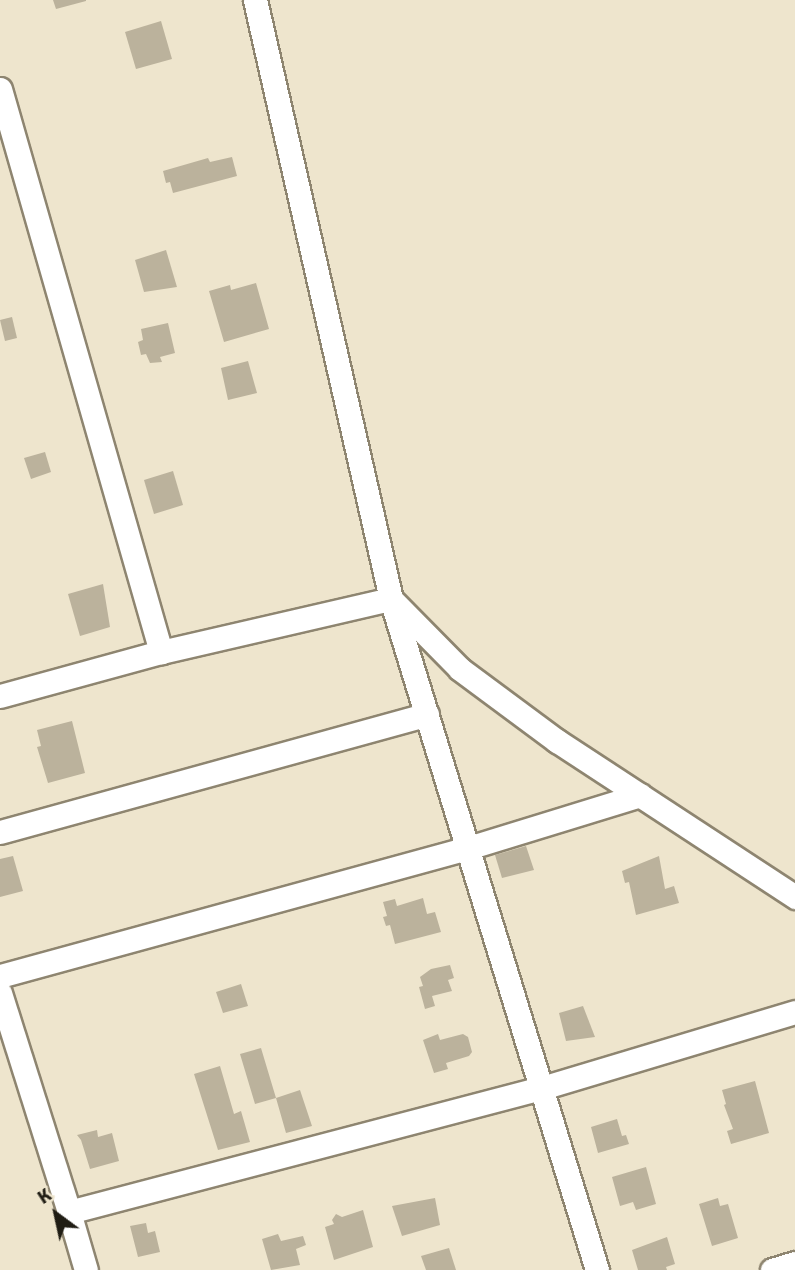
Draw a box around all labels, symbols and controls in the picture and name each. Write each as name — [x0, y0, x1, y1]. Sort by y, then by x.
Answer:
north arrow — [21, 1179, 91, 1249]
text: K — [33, 1183, 56, 1210]

